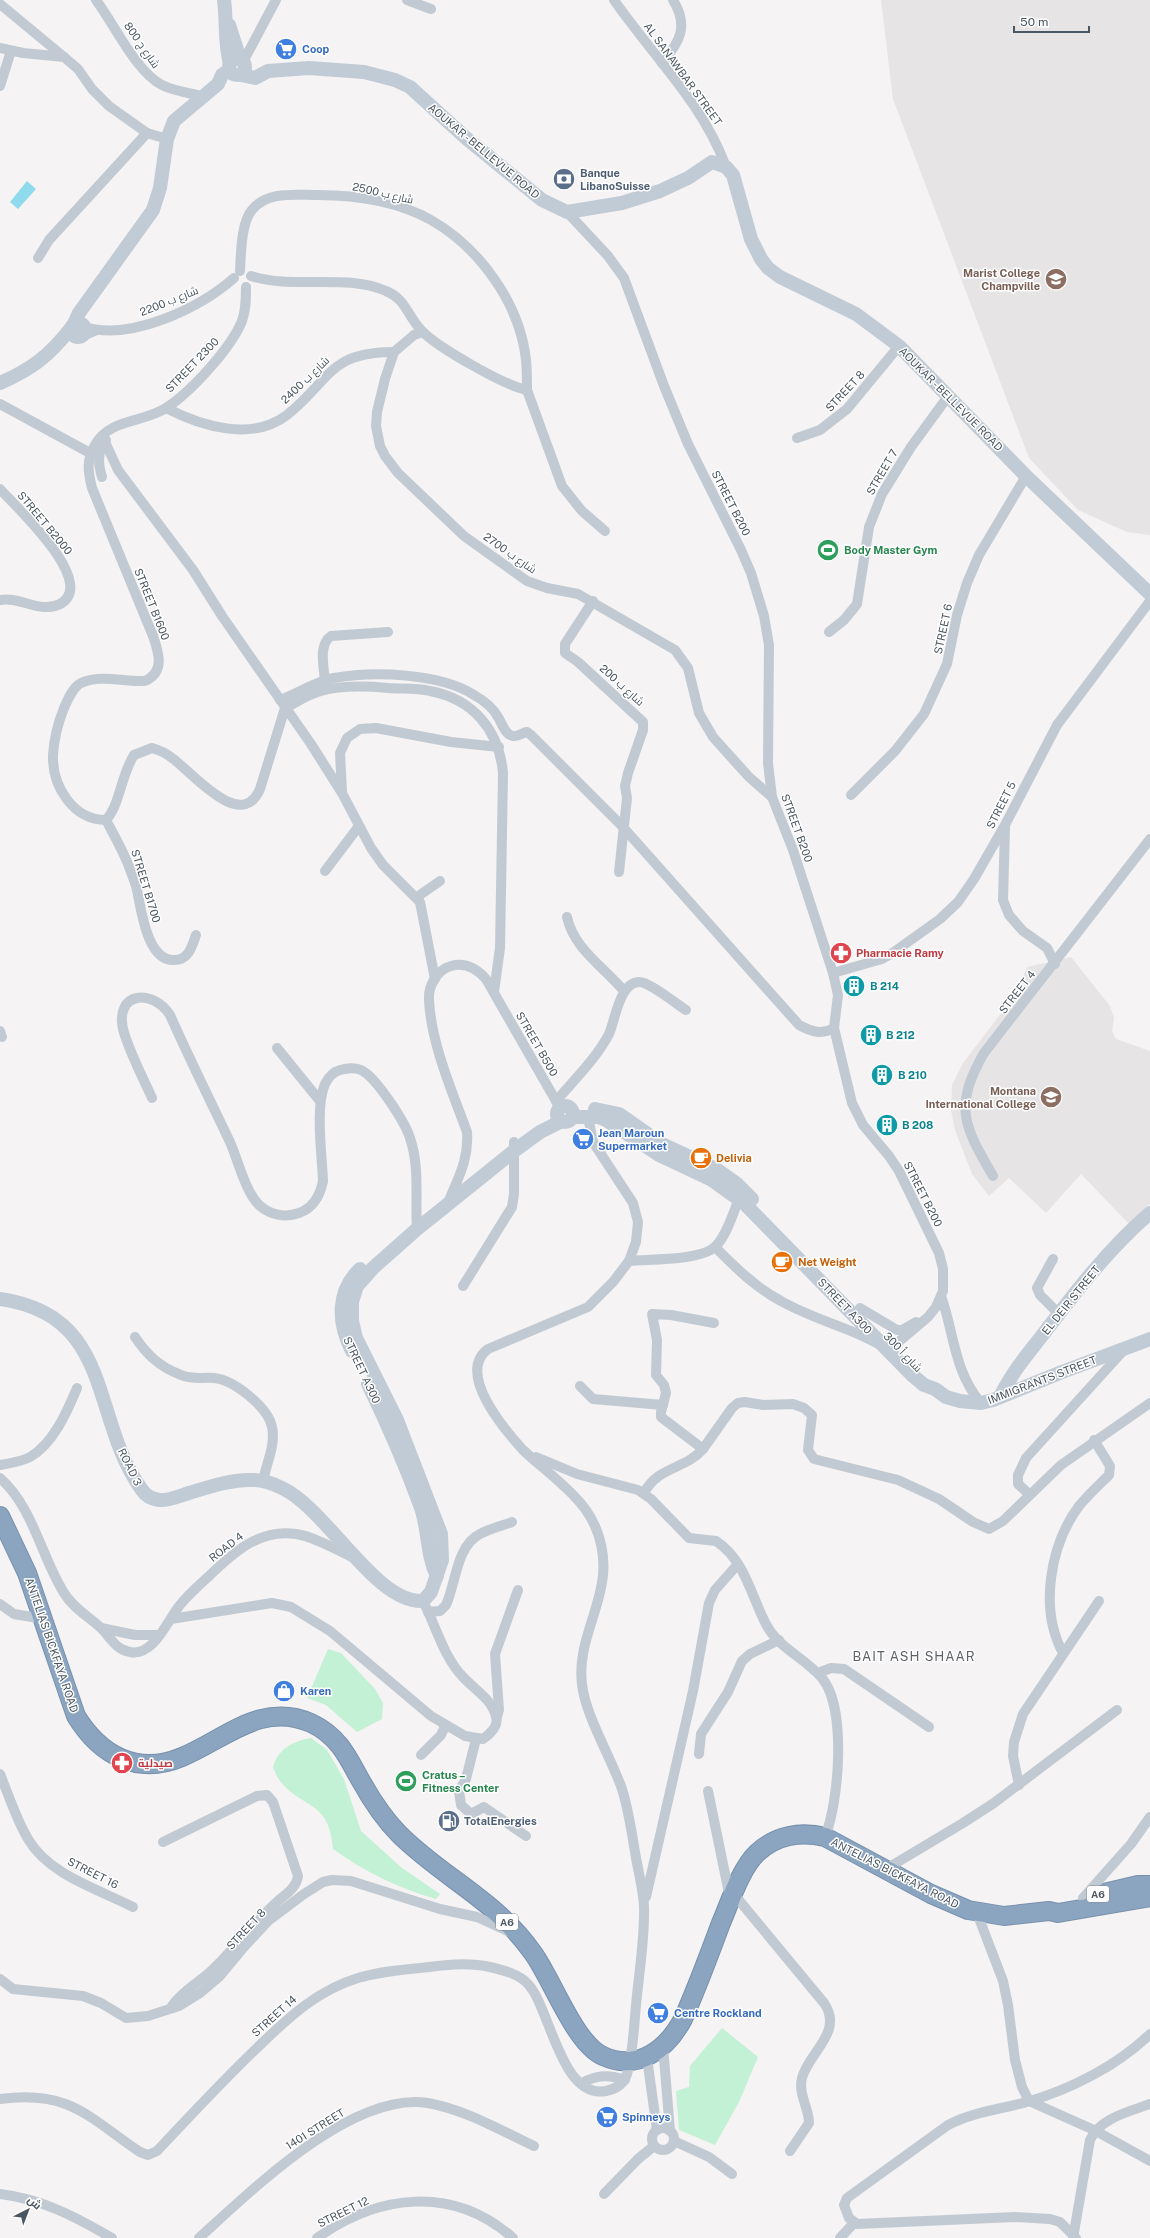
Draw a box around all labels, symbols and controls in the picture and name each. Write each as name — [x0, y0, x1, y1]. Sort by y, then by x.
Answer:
scale bar — [1014, 8, 1089, 34]
text: 50 m — [1020, 15, 1048, 29]
street label: شارع ج 800 — [120, 20, 162, 72]
street label: AL SANAWBAR STREET — [642, 20, 725, 128]
supermarket icon: Coop — [273, 36, 299, 62]
place label: Coop — [302, 43, 330, 55]
street label: AOUKAR - BELLEVUE ROAD — [426, 101, 542, 201]
bank icon: Banque LibanoSuisse — [551, 166, 577, 192]
place label: Banque LibanoSuisse — [580, 167, 650, 192]
street label: شارع ب 2500 — [351, 180, 415, 208]
school or university icon: Marist College Champville — [1043, 266, 1069, 292]
place label: Marist College Champville — [963, 267, 1040, 292]
street label: شارع ب 2200 — [138, 284, 201, 320]
street label: STREET 2300 — [163, 335, 221, 395]
street label: AOUKAR - BELLEVUE ROAD — [897, 345, 1005, 453]
street label: شارع ب 2400 — [278, 354, 333, 407]
street label: STREET 8 — [823, 368, 867, 414]
street label: STREET 7 — [864, 447, 900, 497]
street label: STREET B200 — [709, 468, 753, 538]
street label: STREET B2000 — [15, 489, 75, 557]
street label: شارع ب 2700 — [480, 530, 539, 577]
sports icon: Body Master Gym — [815, 537, 841, 563]
place label: Body Master Gym — [844, 544, 938, 556]
street label: STREET B1600 — [132, 566, 172, 642]
street label: STREET 6 — [932, 603, 954, 655]
street label: شارع ب 200 — [596, 662, 647, 709]
street label: STREET 5 — [984, 779, 1018, 831]
street label: STREET B200 — [779, 792, 815, 864]
street label: STREET B1700 — [129, 848, 163, 924]
pharmacy icon: Pharmacie Ramy — [828, 940, 854, 966]
place label: Pharmacie Ramy — [856, 947, 945, 959]
street label: STREET 4 — [997, 968, 1038, 1016]
building icon: B 214 — [841, 973, 867, 999]
place label: B 214 — [870, 980, 899, 992]
street label: STREET B500 — [514, 1010, 560, 1078]
building icon: B 212 — [858, 1022, 884, 1048]
place label: B 212 — [886, 1029, 915, 1041]
building icon: B 210 — [869, 1062, 895, 1088]
place label: B 210 — [898, 1069, 927, 1081]
school or university icon: Montana International College — [1038, 1084, 1064, 1110]
place label: Montana International College — [925, 1085, 1036, 1110]
building icon: B 208 — [874, 1112, 900, 1138]
place label: B 208 — [902, 1119, 933, 1131]
supermarket icon: Jean Maroun Supermarket — [570, 1126, 596, 1152]
place label: Jean Maroun Supermarket — [598, 1127, 668, 1152]
cafe icon: Delivia — [688, 1145, 714, 1171]
place label: Delivia — [716, 1152, 752, 1164]
street label: STREET B200 — [901, 1159, 945, 1229]
cafe icon: Net Weight — [769, 1249, 795, 1275]
place label: Net Weight — [798, 1256, 857, 1268]
street label: EL DEIR STREET — [1040, 1263, 1103, 1337]
street label: STREET A300 — [816, 1276, 875, 1336]
street label: شارع أ 300 — [880, 1329, 925, 1375]
street label: STREET A300 — [341, 1335, 383, 1406]
street label: IMMIGRANTS STREET — [986, 1354, 1099, 1406]
street label: ROAD 3 — [116, 1446, 144, 1488]
street label: ROAD 4 — [207, 1530, 246, 1564]
street label: ANTELIAS BICKFAYA ROAD — [23, 1576, 81, 1714]
district label: BAIT ASH SHAAR — [852, 1649, 976, 1664]
shop icon: Karen — [271, 1678, 297, 1704]
place label: Karen — [300, 1685, 331, 1697]
pharmacy icon: صيدلية — [109, 1750, 135, 1776]
place label: صيدلية — [138, 1757, 173, 1770]
sports icon: Cratus – Fitness Center — [393, 1768, 419, 1794]
place label: Cratus – Fitness Center — [422, 1769, 499, 1794]
fuel station icon: TotalEnergies — [436, 1808, 462, 1834]
place label: TotalEnergies — [464, 1815, 537, 1827]
street label: ANTELIAS BICKFAYA ROAD — [829, 1835, 961, 1911]
street label: STREET 16 — [66, 1855, 121, 1891]
road number: A6 — [1087, 1886, 1109, 1902]
street label: STREET 8 — [224, 1906, 268, 1952]
road number: A6 — [496, 1914, 518, 1930]
street label: STREET 14 — [249, 1993, 299, 2039]
supermarket icon: Centre Rockland — [645, 2000, 671, 2026]
place label: Centre Rockland — [674, 2007, 762, 2019]
supermarket icon: Spinneys — [594, 2104, 620, 2130]
street label: 1401 STREET — [283, 2106, 347, 2152]
place label: Spinneys — [622, 2111, 671, 2123]
north arrow — [8, 2190, 48, 2230]
text: ش — [25, 2193, 44, 2212]
street label: STREET 12 — [316, 2194, 371, 2230]

